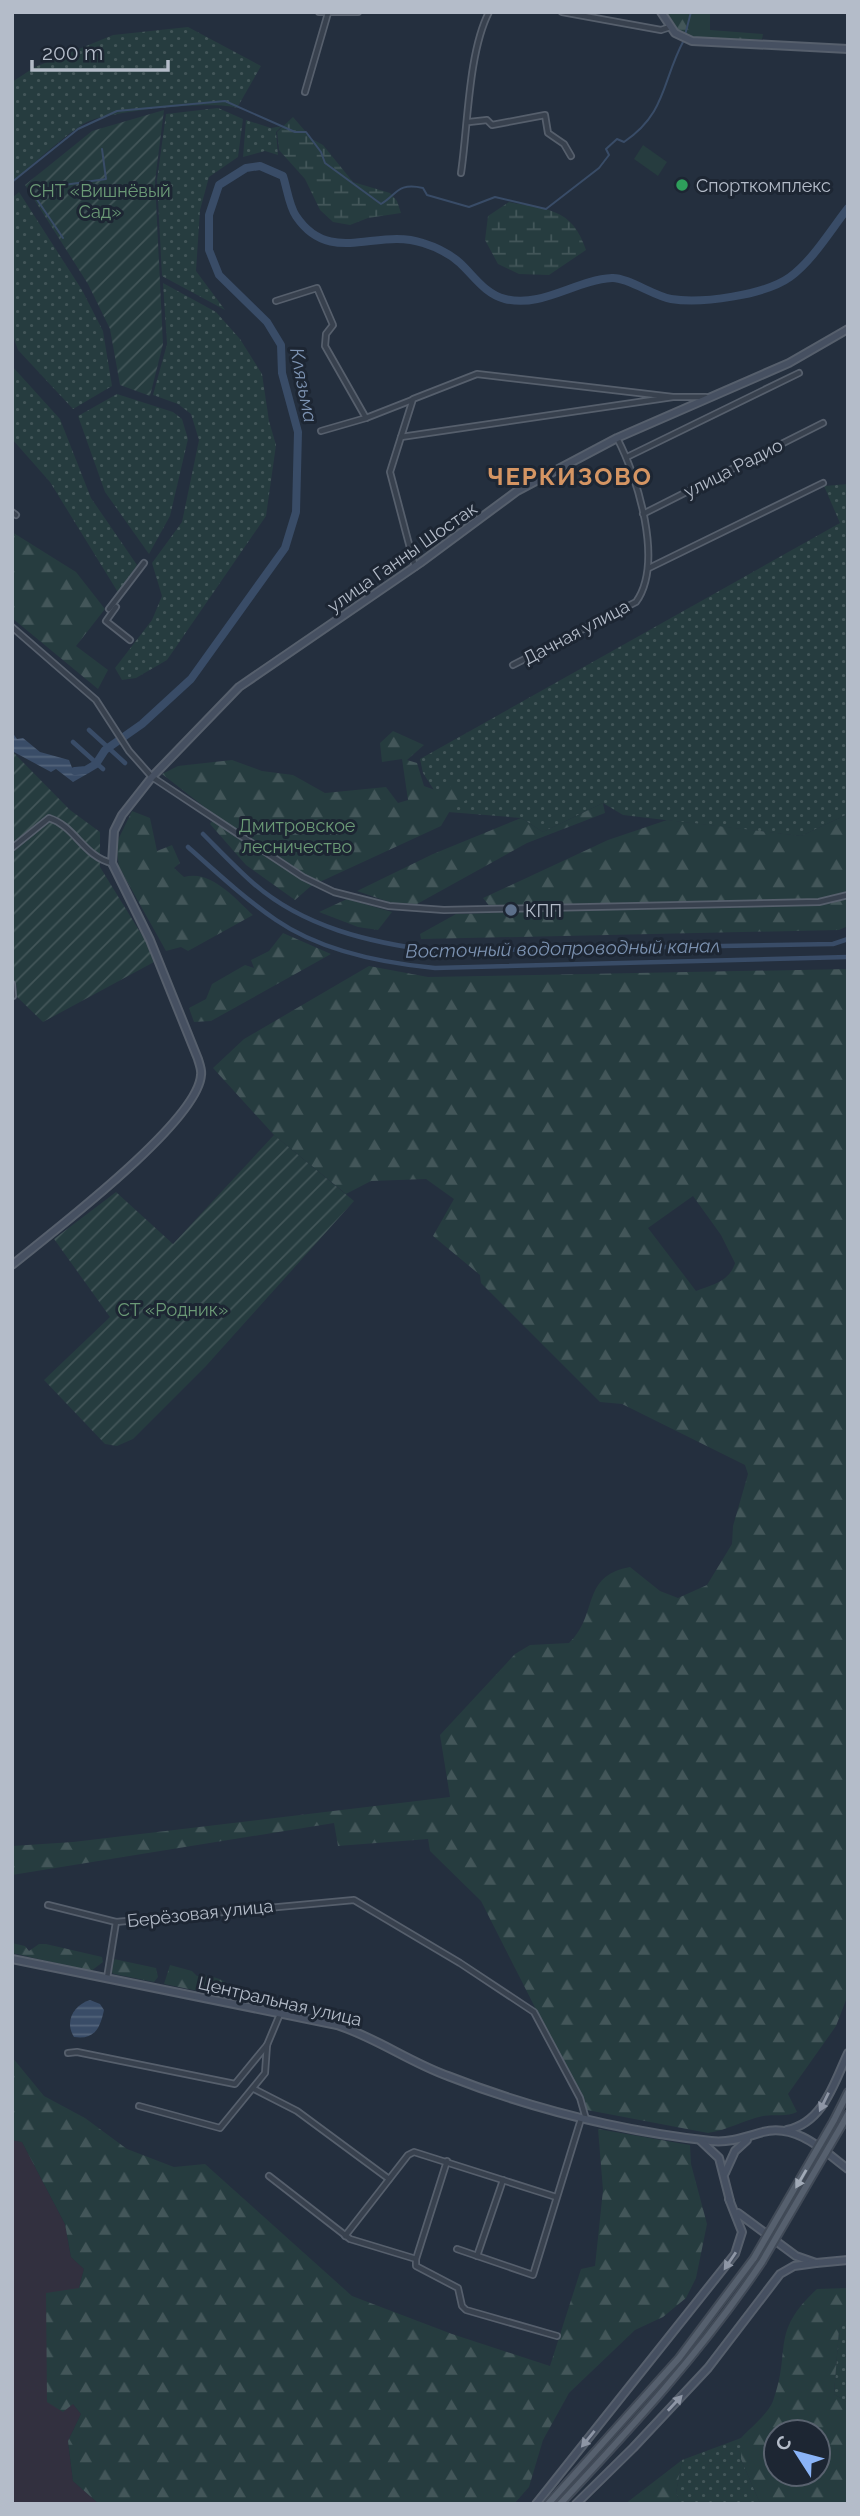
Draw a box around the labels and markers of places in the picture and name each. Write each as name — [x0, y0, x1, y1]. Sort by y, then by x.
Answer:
place label: Спорткомплекс — [696, 175, 831, 196]
marker: Спорткомплекс — [674, 177, 690, 193]
place label: КПП — [525, 900, 562, 921]
marker: КПП — [503, 902, 519, 918]

